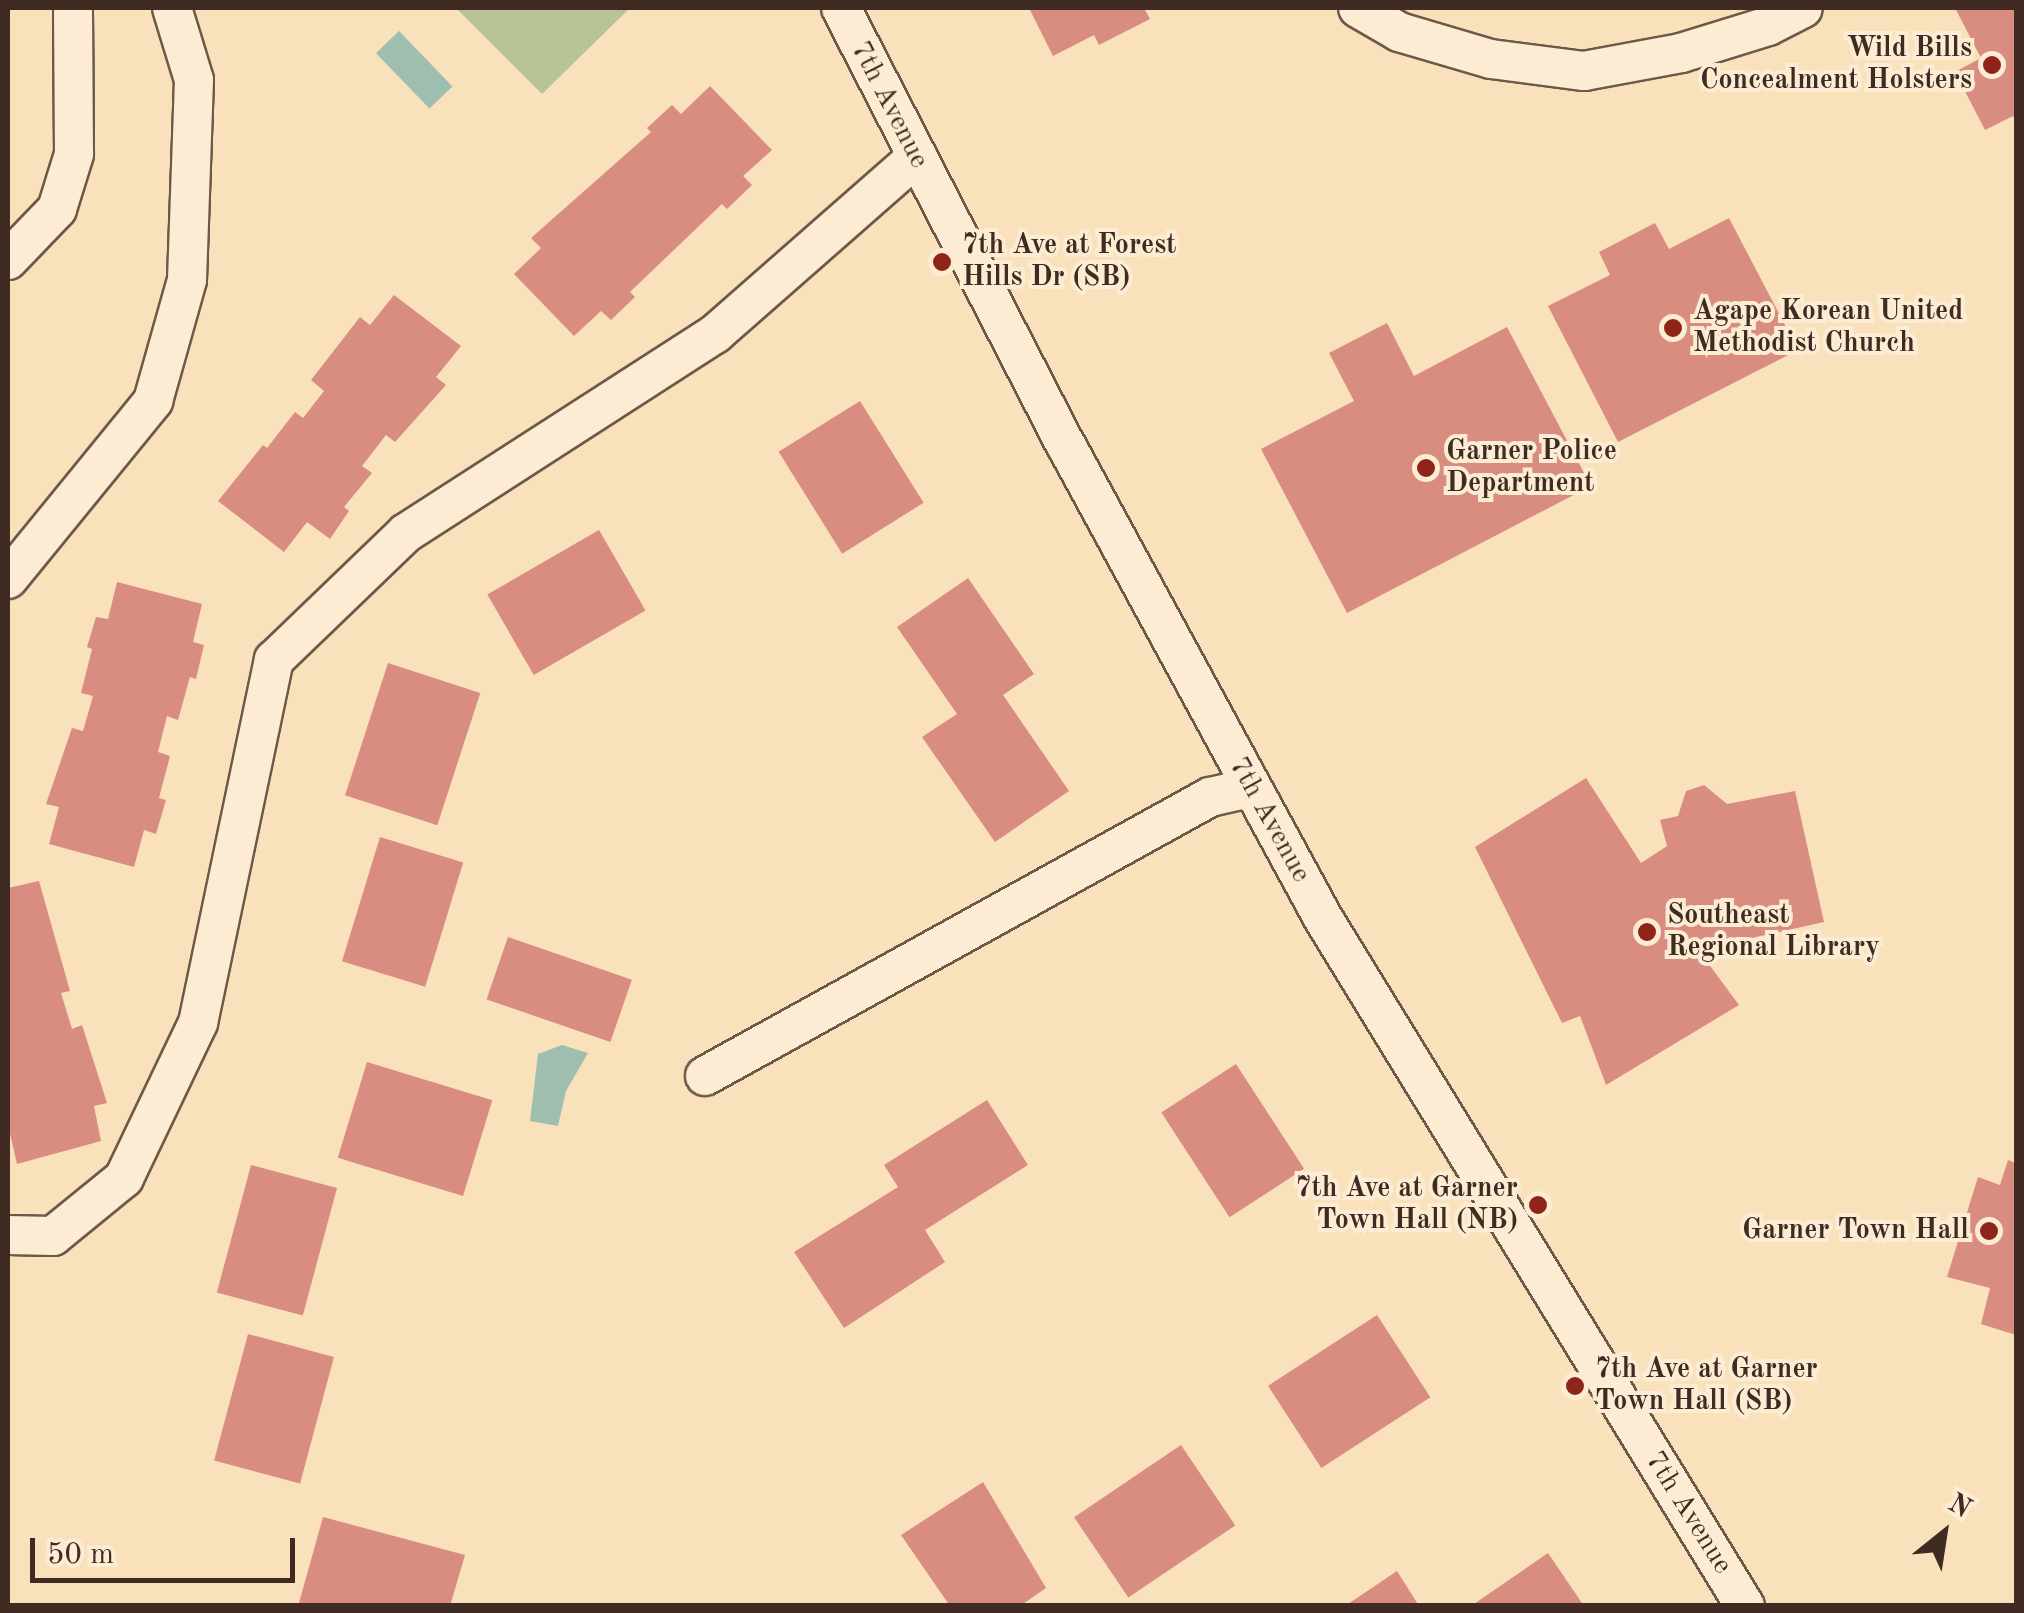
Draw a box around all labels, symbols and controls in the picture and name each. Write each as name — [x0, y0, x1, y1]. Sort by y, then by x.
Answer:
place label: Wild Bills Concealment Holsters — [1700, 32, 1972, 98]
street label: 7th Avenue — [843, 36, 935, 174]
marker: Wild Bills Concealment Holsters — [1981, 54, 2003, 76]
place label: 7th Ave at Forest Hills Dr (SB) — [962, 229, 1177, 295]
marker: 7th Ave at Forest Hills Dr (SB) — [931, 251, 953, 273]
place label: Agape Korean United Methodist Church — [1693, 295, 1963, 361]
marker: Agape Korean United Methodist Church — [1662, 317, 1684, 339]
place label: Garner Police Department — [1446, 435, 1617, 501]
marker: Garner Police Department — [1415, 457, 1437, 479]
street label: 7th Avenue — [1221, 751, 1317, 889]
place label: Southeast Regional Library — [1667, 899, 1880, 965]
marker: Southeast Regional Library — [1636, 921, 1658, 943]
place label: 7th Ave at Garner Town Hall (NB) — [1295, 1172, 1518, 1238]
marker: 7th Ave at Garner Town Hall (NB) — [1527, 1194, 1549, 1216]
place label: Garner Town Hall — [1742, 1214, 1969, 1248]
marker: Garner Town Hall — [1978, 1220, 2000, 1242]
place label: 7th Ave at Garner Town Hall (SB) — [1595, 1353, 1818, 1419]
marker: 7th Ave at Garner Town Hall (SB) — [1564, 1375, 1586, 1397]
street label: 7th Avenue — [1637, 1446, 1739, 1580]
north arrow — [1894, 1483, 1994, 1583]
text: N — [1943, 1490, 1975, 1524]
scale bar — [35, 1518, 300, 1580]
text: 50 m — [47, 1540, 114, 1570]

